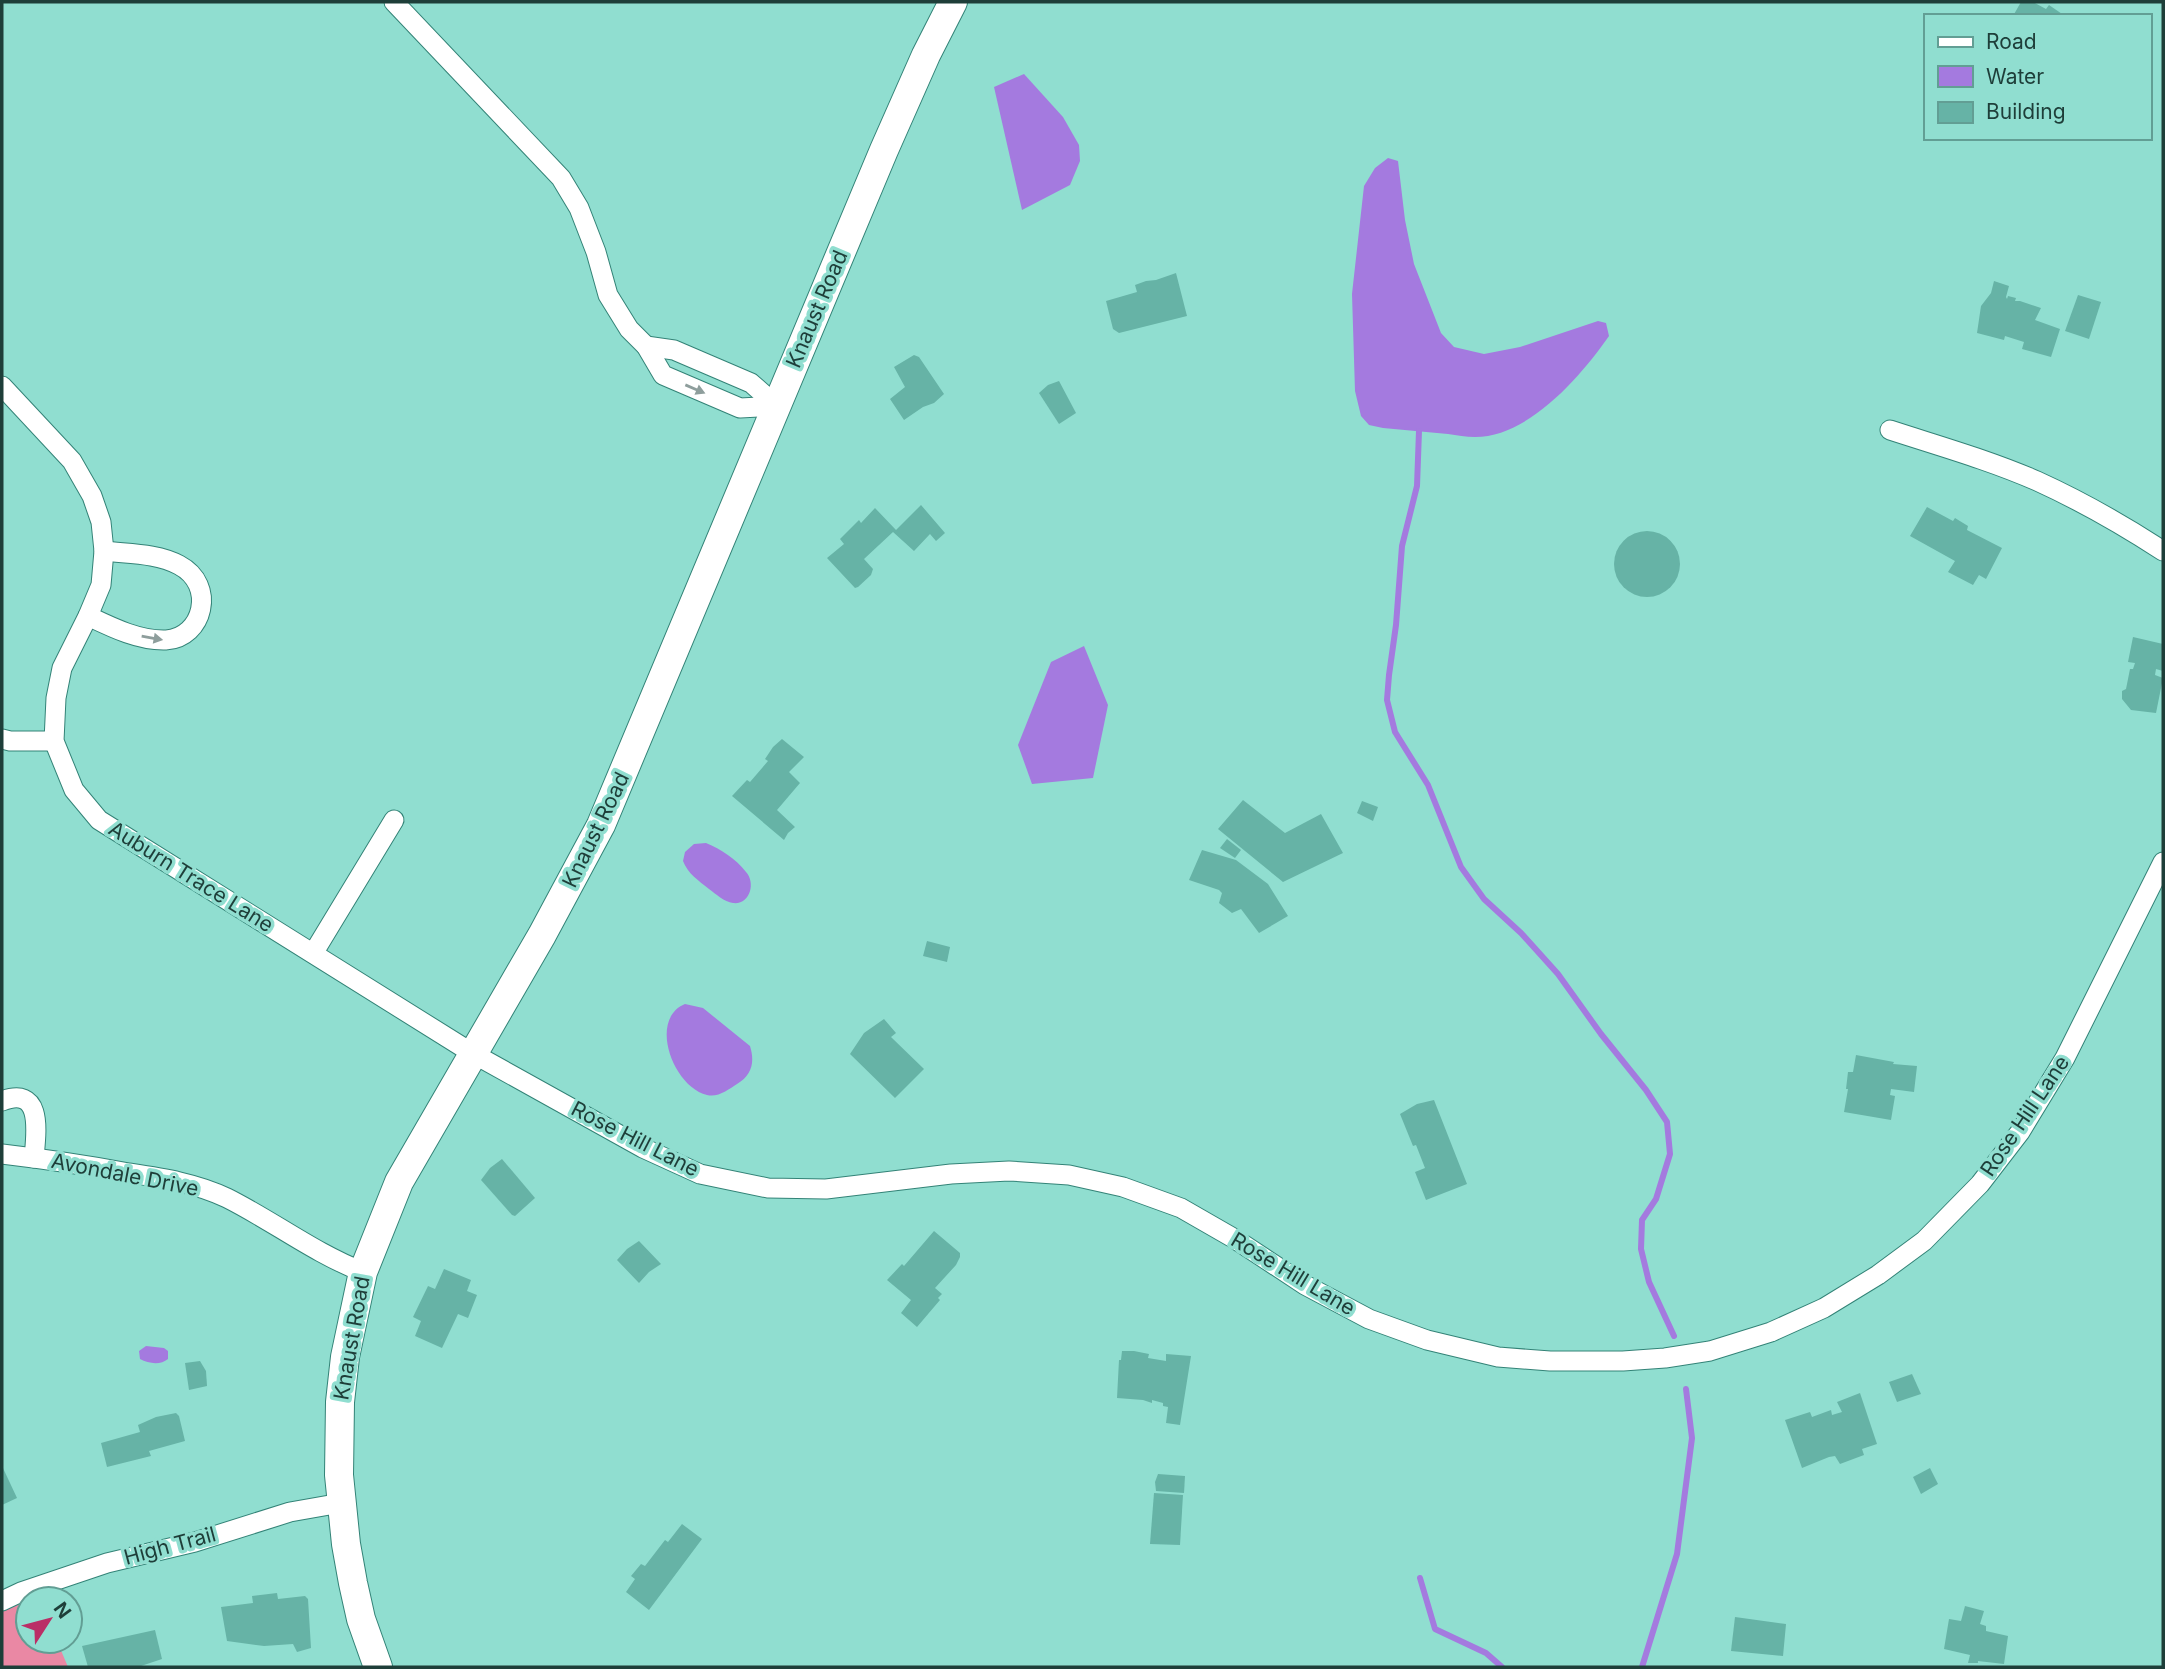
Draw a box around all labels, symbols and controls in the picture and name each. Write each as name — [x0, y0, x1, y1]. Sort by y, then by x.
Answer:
legend — [1924, 14, 2151, 140]
text: Road — [1986, 29, 2037, 54]
text: Water — [1986, 64, 2044, 89]
text: Building — [1986, 99, 2066, 124]
street label: Knaust Road — [781, 246, 853, 371]
one-way arrow — [685, 383, 706, 394]
one-way arrow — [141, 633, 163, 644]
street label: Knaust Road — [557, 768, 634, 892]
street label: Auburn Trace Lane — [104, 816, 278, 937]
street label: Rose Hill Lane — [1975, 1051, 2074, 1181]
street label: Rose Hill Lane — [567, 1096, 703, 1181]
street label: Avondale Drive — [49, 1148, 201, 1201]
street label: Rose Hill Lane — [1227, 1227, 1360, 1320]
street label: Knaust Road — [328, 1274, 375, 1402]
street label: High Trail — [121, 1521, 219, 1570]
north arrow — [14, 1585, 84, 1655]
text: N — [49, 1598, 76, 1623]

